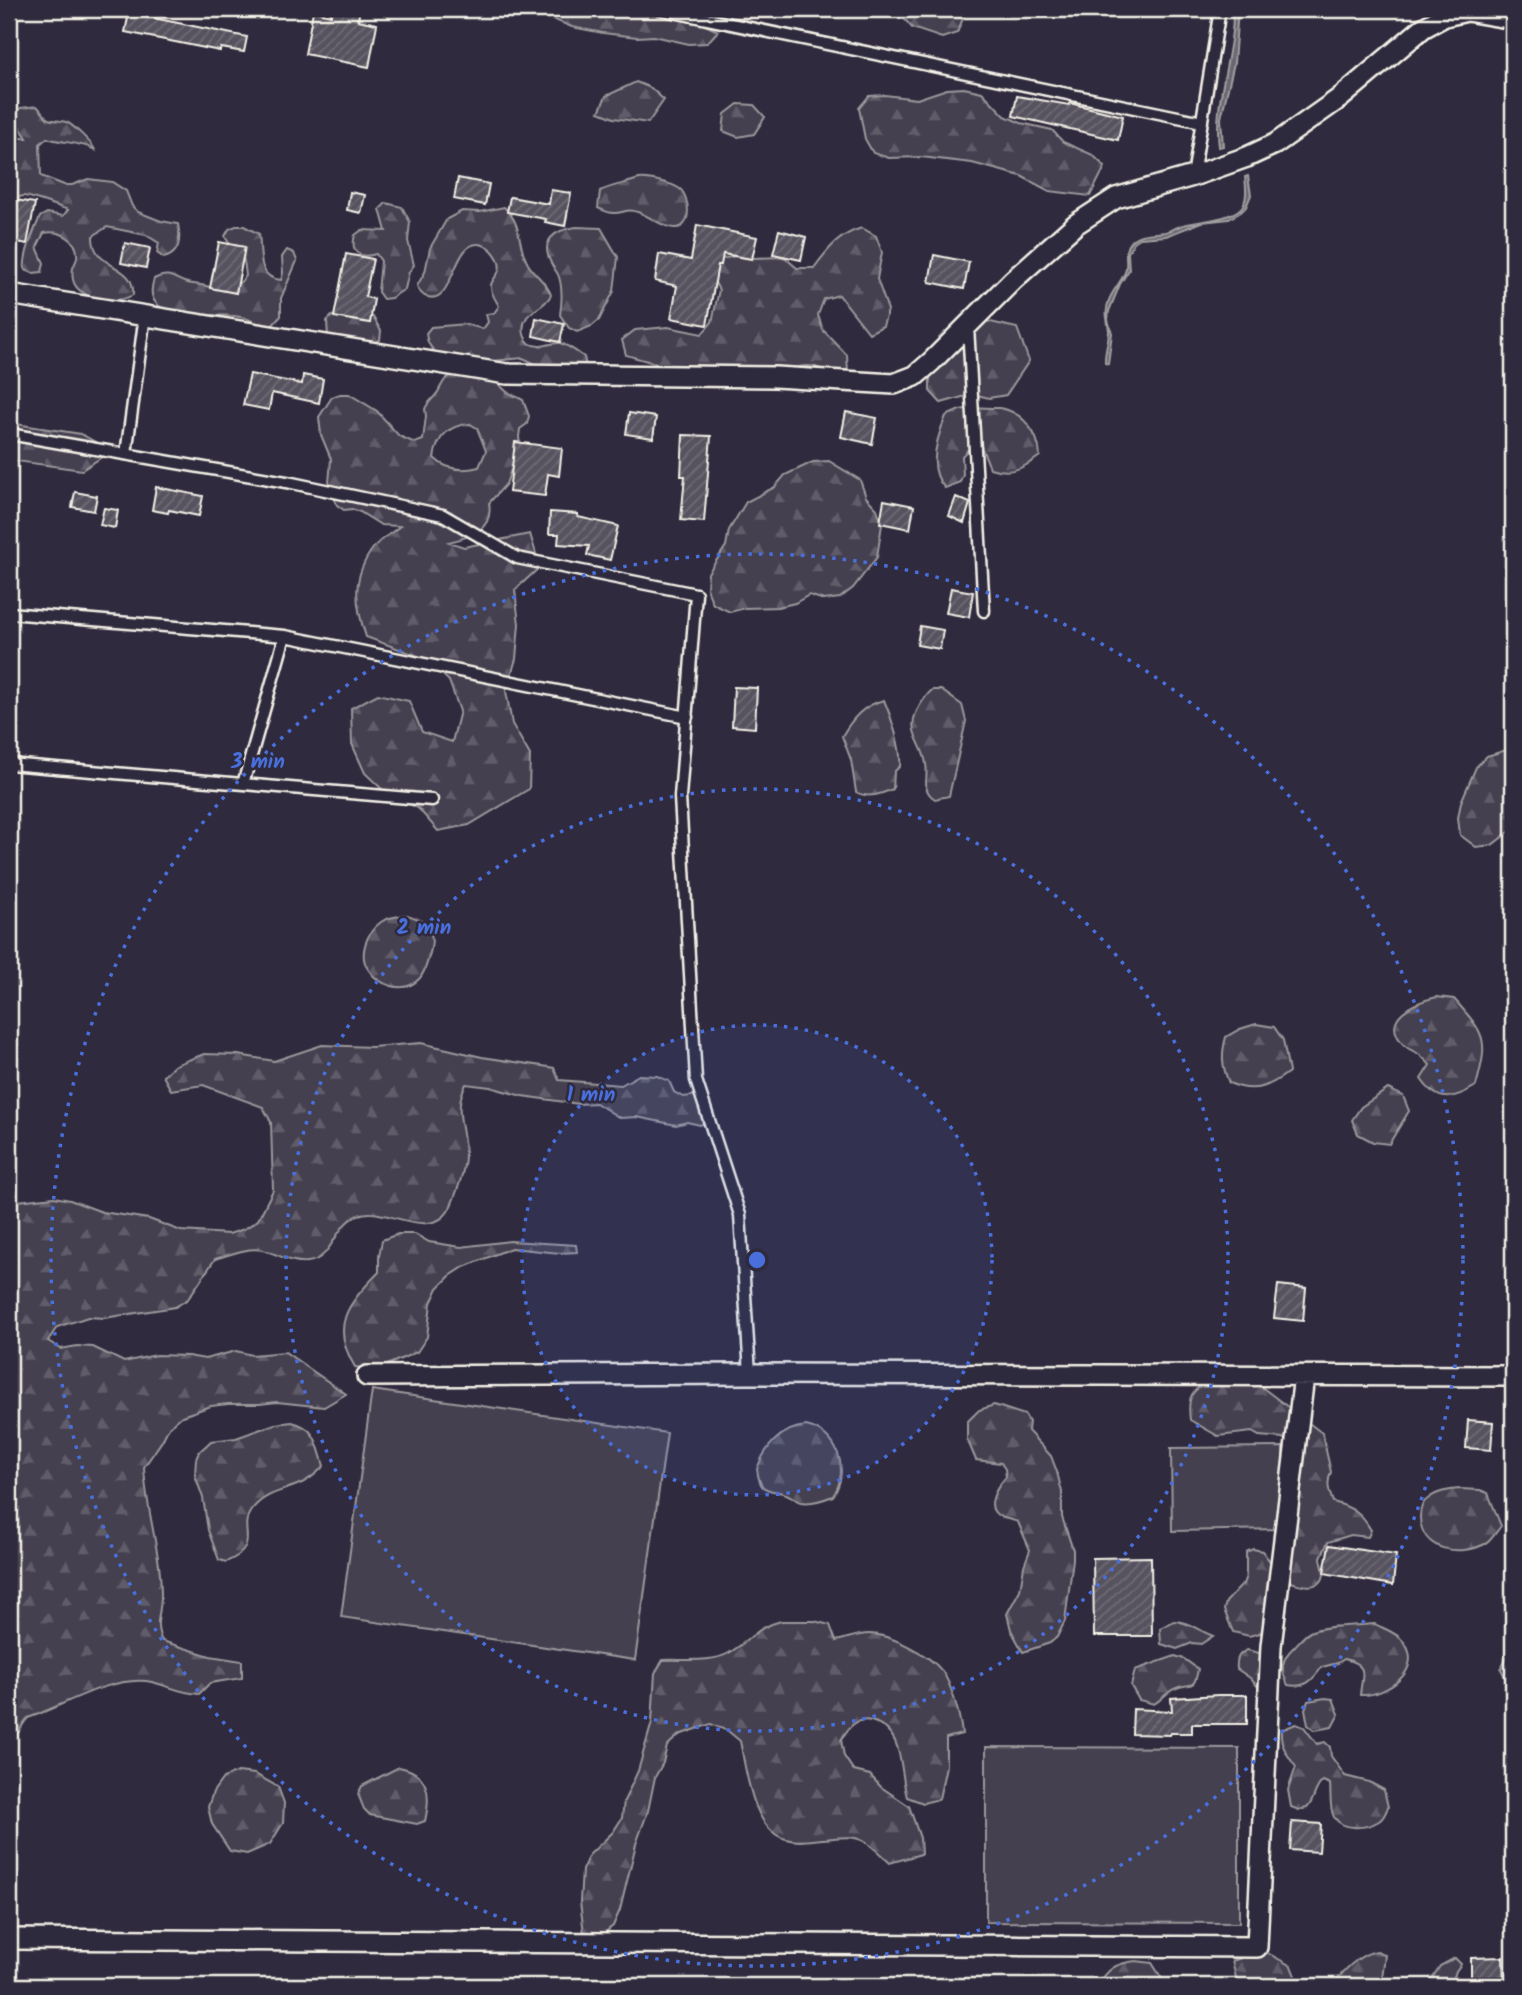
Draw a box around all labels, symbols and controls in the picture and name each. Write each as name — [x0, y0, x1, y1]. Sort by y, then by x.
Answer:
text: 3 min — [230, 746, 285, 779]
text: 2 min — [397, 912, 451, 945]
text: 1 min — [567, 1079, 615, 1112]
centre of rings — [745, 1248, 769, 1272]

